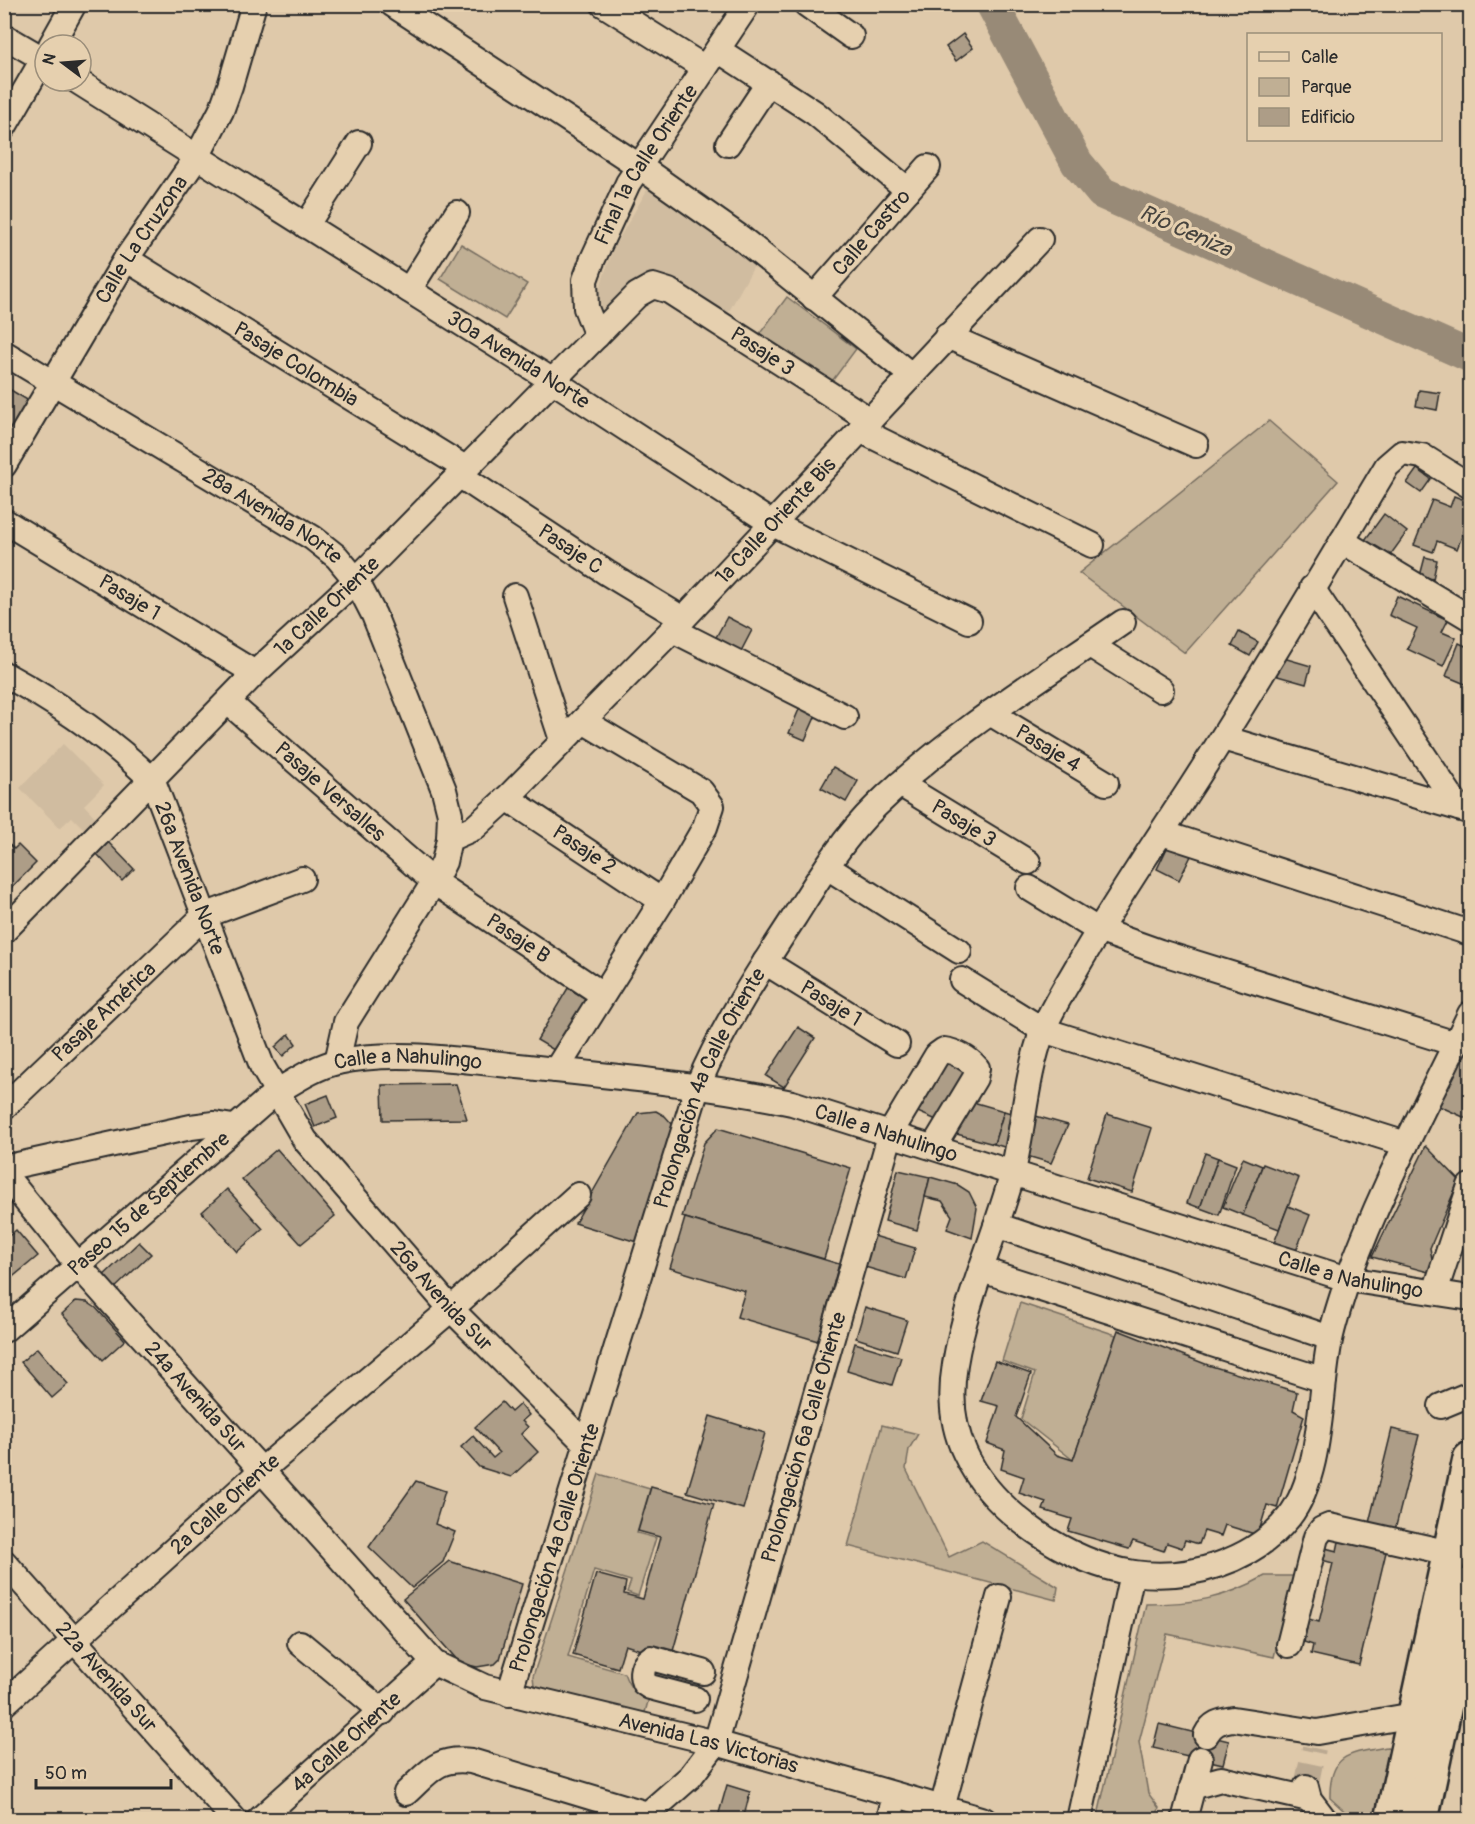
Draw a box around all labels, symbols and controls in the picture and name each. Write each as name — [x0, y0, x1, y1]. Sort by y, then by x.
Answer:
north arrow — [33, 33, 93, 93]
legend — [1247, 33, 1442, 141]
text: Calle — [1301, 46, 1338, 69]
text: N — [38, 51, 61, 67]
text: Parque — [1301, 76, 1351, 99]
street label: Final 1a Calle Oriente — [588, 79, 705, 249]
text: Edificio — [1301, 106, 1355, 129]
street label: Calle La Cruzona — [89, 170, 194, 309]
street label: Calle Castro — [826, 184, 917, 282]
water label: Río Ceniza — [1135, 198, 1237, 264]
street label: 30a Avenida Norte — [442, 305, 595, 416]
street label: Pasaje Colombia — [229, 316, 363, 413]
street label: Pasaje 3 — [725, 321, 800, 382]
street label: 1a Calle Oriente Bis — [709, 451, 842, 590]
street label: 28a Avenida Norte — [197, 462, 348, 571]
street label: Pasaje C — [533, 518, 608, 581]
street label: 1a Calle Oriente — [269, 550, 386, 663]
street label: Pasaje 1 — [94, 568, 165, 627]
street label: Pasaje 4 — [1010, 718, 1086, 779]
street label: Pasaje Versalles — [269, 736, 392, 848]
street label: Pasaje 3 — [926, 793, 1001, 854]
street label: 26a Avenida Norte — [148, 798, 231, 959]
street label: Pasaje 2 — [547, 819, 621, 881]
street label: Pasaje B — [481, 908, 555, 970]
street label: Pasaje América — [46, 956, 162, 1068]
street label: Prolongación 4a Calle Oriente — [648, 962, 772, 1212]
street label: Pasaje 1 — [795, 974, 867, 1033]
street label: Calle a Nahulingo — [331, 1043, 483, 1076]
street label: Calle a Nahulingo — [811, 1098, 961, 1169]
street label: Paseo 15 de Septiembre — [62, 1125, 236, 1282]
street label: 26a Avenida Sur — [384, 1235, 499, 1358]
street label: Calle a Nahulingo — [1274, 1245, 1425, 1305]
street label: Prolongación 6a Calle Oriente — [755, 1308, 853, 1566]
street label: 24a Avenida Sur — [138, 1336, 253, 1459]
street label: Prolongación 4a Calle Oriente — [503, 1420, 606, 1676]
street label: 2a Calle Oriente — [165, 1447, 286, 1561]
street label: 22a Avenida Sur — [50, 1616, 164, 1739]
street label: 4a Calle Oriente — [286, 1685, 408, 1799]
street label: Avenida Las Victorias — [616, 1707, 802, 1780]
scale bar — [36, 1752, 171, 1790]
text: 50 m — [45, 1762, 87, 1785]

